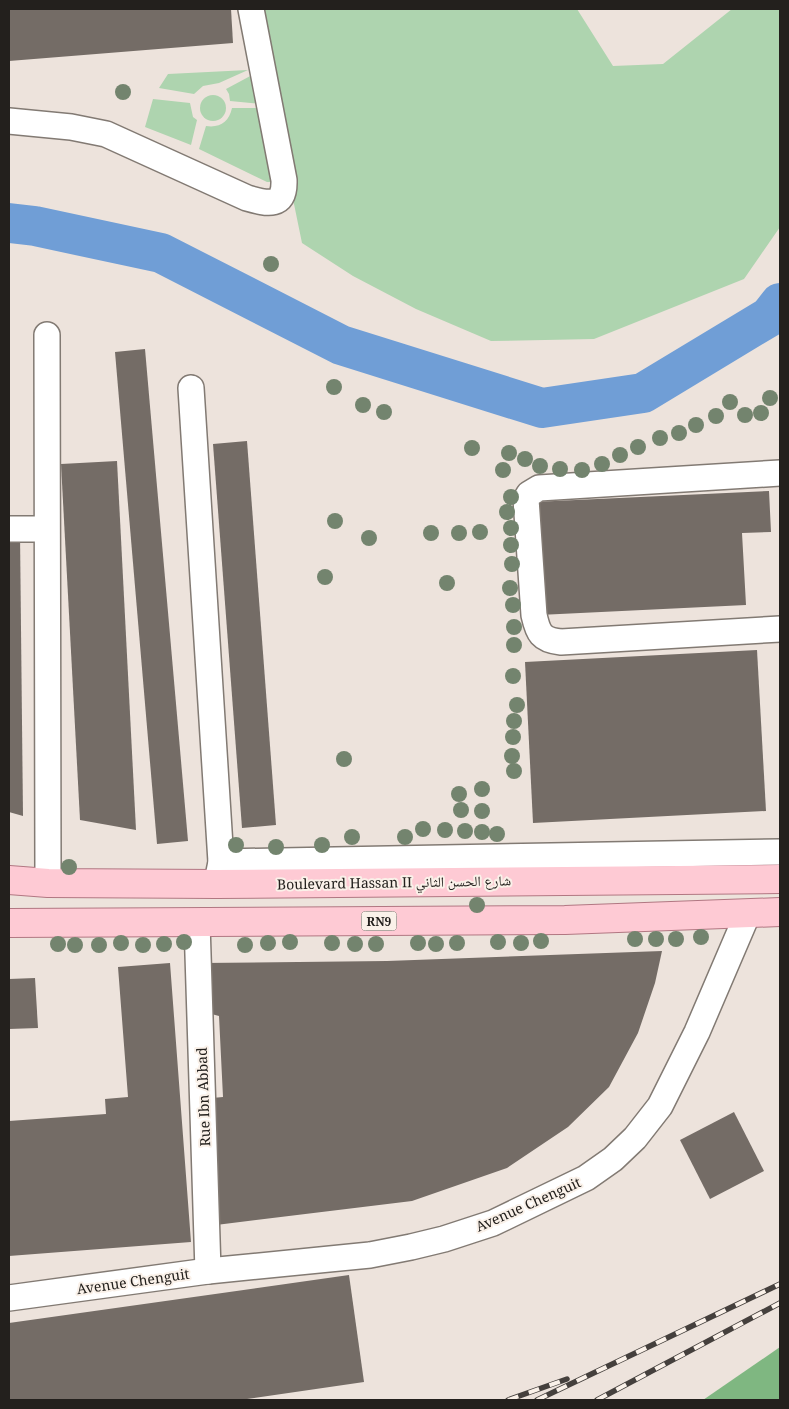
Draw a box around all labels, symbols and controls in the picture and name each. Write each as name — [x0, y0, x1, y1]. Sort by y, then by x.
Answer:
street label: Boulevard Hassan II شارع الحسن الثاني — [277, 870, 511, 896]
road number: RN9 — [362, 911, 396, 930]
street label: Rue Ibn Abbad — [192, 1047, 214, 1147]
street label: Avenue Chenguit — [472, 1172, 584, 1236]
street label: Avenue Chenguit — [75, 1264, 191, 1298]

